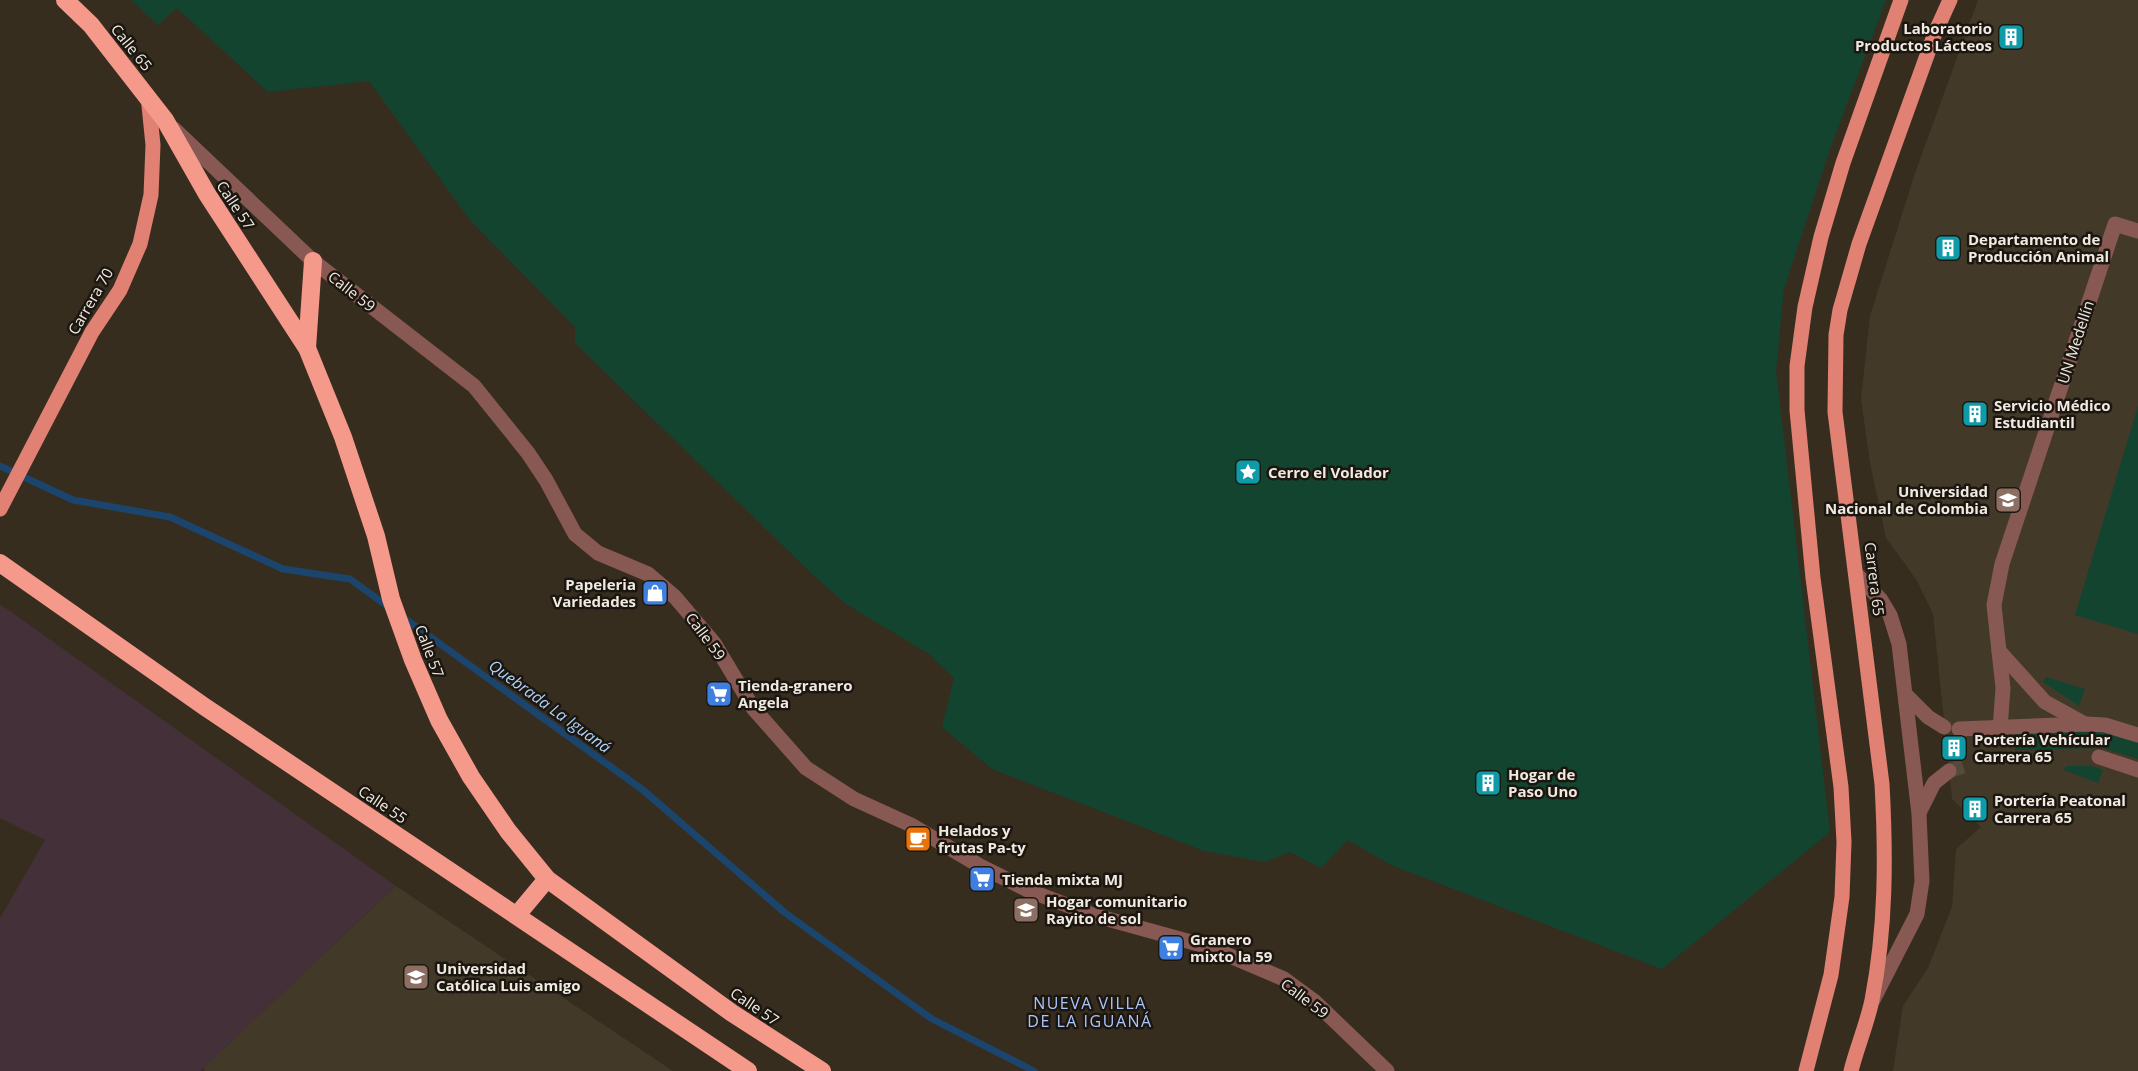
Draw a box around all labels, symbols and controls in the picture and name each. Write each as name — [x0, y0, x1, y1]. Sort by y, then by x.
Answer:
place label: Laboratorio Productos Lácteos — [1855, 18, 1992, 55]
street label: Calle 65 — [107, 19, 157, 75]
building icon: Laboratorio Productos Lácteos — [1996, 22, 2026, 52]
street label: Calle 57 — [212, 177, 260, 233]
place label: Departamento de Producción Animal — [1968, 229, 2109, 266]
building icon: Departamento de Producción Animal — [1933, 233, 1963, 263]
street label: Carrera 70 — [63, 264, 117, 338]
street label: Calle 59 — [324, 266, 380, 316]
street label: UN Medellín — [2052, 298, 2098, 386]
place label: Servicio Médico Estudiantil — [1994, 395, 2111, 432]
building icon: Servicio Médico Estudiantil — [1960, 399, 1990, 429]
place icon: Cerro el Volador — [1233, 457, 1263, 487]
place label: Cerro el Volador — [1268, 462, 1389, 482]
place label: Universidad Nacional de Colombia — [1825, 481, 1988, 518]
school or university icon: Universidad Nacional de Colombia — [1993, 485, 2023, 515]
street label: Carrera 65 — [1861, 541, 1889, 617]
place label: Papeleria Variedades — [553, 574, 636, 611]
shop icon: Papeleria Variedades — [640, 578, 670, 608]
street label: Calle 59 — [682, 608, 730, 664]
street label: Calle 57 — [411, 622, 449, 680]
water label: Quebrada La Iguaná — [485, 654, 615, 758]
place label: Tienda-granero Angela — [738, 675, 853, 712]
supermarket icon: Tienda-granero Angela — [704, 679, 734, 709]
place label: Portería Vehícular Carrera 65 — [1974, 729, 2110, 766]
building icon: Portería Vehícular Carrera 65 — [1939, 733, 1969, 763]
place label: Hogar de Paso Uno — [1508, 764, 1578, 801]
building icon: Hogar de Paso Uno — [1473, 768, 1503, 798]
street label: Calle 55 — [355, 780, 411, 828]
place label: Portería Peatonal Carrera 65 — [1994, 790, 2126, 827]
building icon: Portería Peatonal Carrera 65 — [1960, 794, 1990, 824]
place label: Helados y frutas Pa-ty — [938, 820, 1026, 857]
cafe icon: Helados y frutas Pa-ty — [903, 824, 933, 854]
supermarket icon: Tienda mixta MJ — [967, 864, 997, 894]
place label: Tienda mixta MJ — [1002, 869, 1123, 889]
place label: Hogar comunitario Rayito de sol — [1046, 891, 1187, 928]
school or university icon: Hogar comunitario Rayito de sol — [1011, 895, 1041, 925]
place label: Granero mixto la 59 — [1190, 929, 1273, 966]
supermarket icon: Granero mixto la 59 — [1156, 933, 1186, 963]
place label: Universidad Católica Luis amigo — [436, 958, 581, 995]
school or university icon: Universidad Católica Luis amigo — [401, 962, 431, 992]
street label: Calle 59 — [1277, 974, 1333, 1022]
street label: Calle 57 — [727, 982, 783, 1030]
district label: NUEVA VILLA DE LA IGUANÁ — [1027, 992, 1153, 1032]

